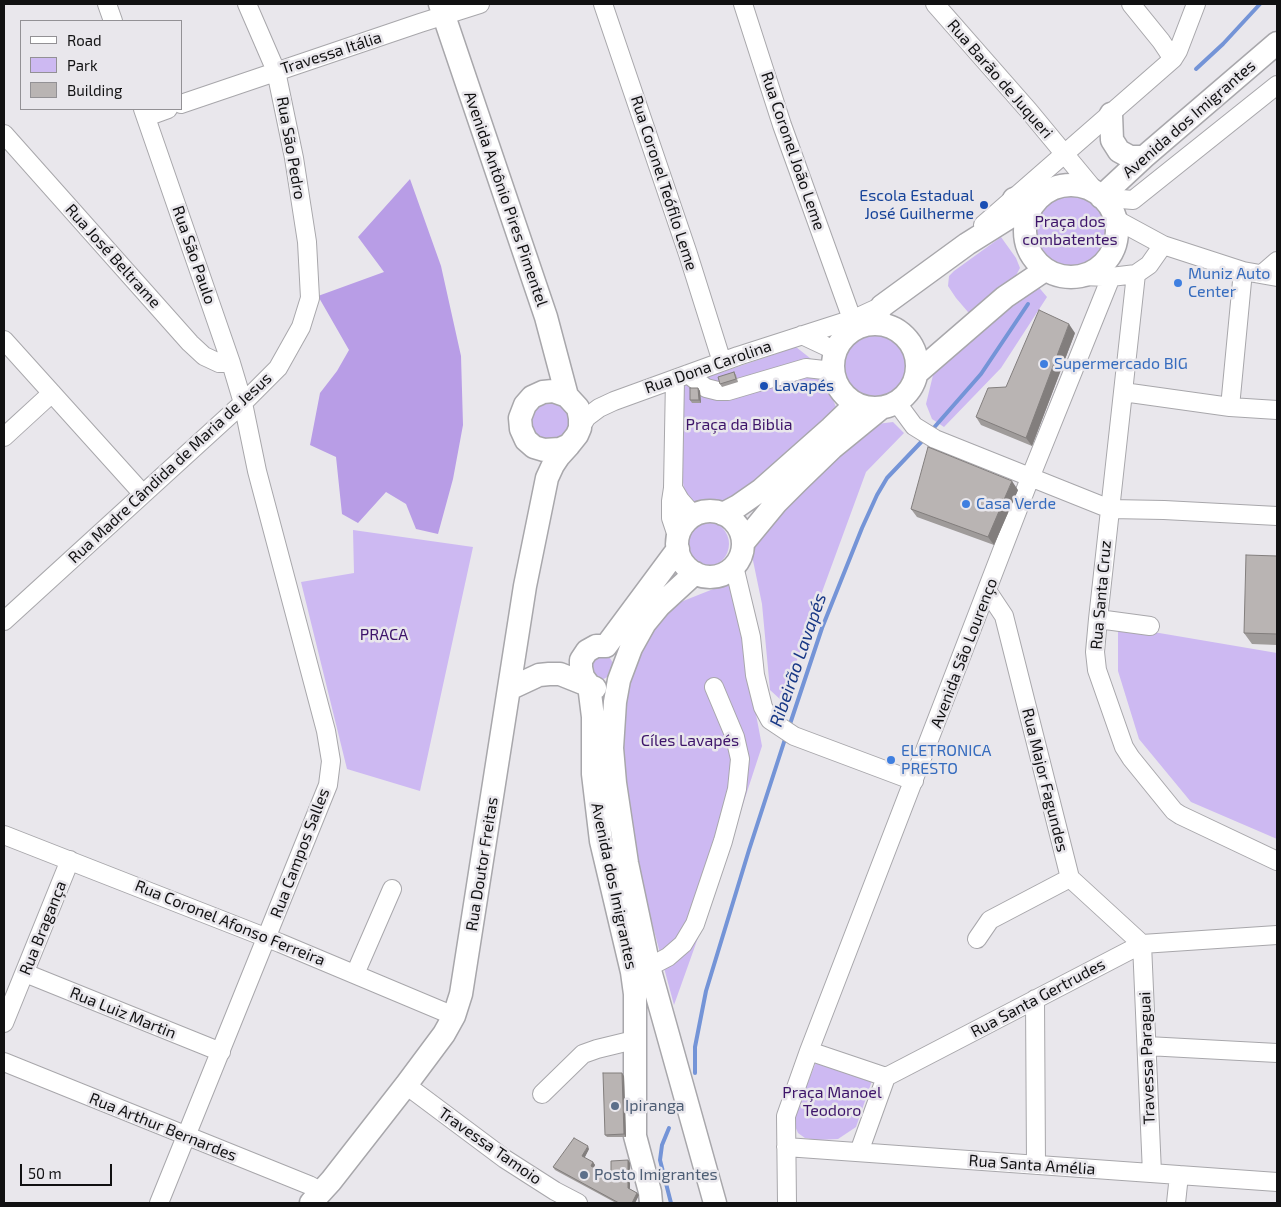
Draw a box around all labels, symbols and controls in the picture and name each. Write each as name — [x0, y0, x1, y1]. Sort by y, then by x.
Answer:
street label: Rua Barão de Juqueri — [943, 16, 1057, 142]
legend — [20, 20, 182, 110]
street label: Travessa Itália — [278, 28, 384, 78]
text: Road — [67, 31, 102, 49]
text: Park — [67, 56, 98, 74]
street label: Avenida dos Imigrantes — [1119, 56, 1259, 182]
street label: Rua Coronel João Leme — [757, 69, 829, 233]
text: Building — [67, 81, 122, 99]
street label: Avenida Antônio Pires Pimentel — [460, 89, 552, 309]
street label: Rua Coronel Teófilo Leme — [627, 93, 701, 273]
street label: Rua São Pedro — [273, 95, 309, 201]
place label: Escola Estadual José Guilherme — [859, 186, 974, 224]
marker: Escola Estadual José Guilherme — [978, 199, 990, 211]
street label: Rua José Beltrame — [61, 200, 165, 312]
street label: Rua São Paulo — [168, 203, 220, 307]
park label: Praça dos combatentes — [1022, 212, 1118, 250]
place label: Muniz Auto Center — [1188, 264, 1270, 302]
marker: Muniz Auto Center — [1172, 277, 1184, 289]
street label: Rua Dona Carolina — [642, 336, 774, 398]
place label: Supermercado BIG — [1054, 354, 1188, 374]
marker: Supermercado BIG — [1038, 358, 1050, 370]
street label: Rua Madre Cândida de Maria de Jesus — [64, 369, 276, 567]
place label: Lavapés — [774, 376, 834, 396]
marker: Lavapés — [758, 380, 770, 392]
park label: Praça da Biblia — [686, 415, 792, 435]
place label: Casa Verde — [976, 494, 1056, 514]
marker: Casa Verde — [960, 498, 972, 510]
street label: Rua Santa Cruz — [1087, 540, 1115, 650]
street label: Avenida São Lourenço — [927, 575, 1001, 731]
water label: Ribeirão Lavapés — [765, 590, 831, 730]
park label: PRACA — [360, 625, 408, 645]
street label: Rua Major Fagundes — [1018, 706, 1072, 854]
park label: Cíles Lavapés — [641, 731, 739, 751]
place label: ELETRONICA PRESTO — [901, 741, 992, 779]
marker: ELETRONICA PRESTO — [885, 754, 897, 766]
street label: Rua Campos Salles — [266, 785, 334, 921]
street label: Rua Doutor Freitas — [462, 796, 502, 932]
street label: Avenida dos Imigrantes — [587, 801, 641, 971]
street label: Rua Coronel Afonso Ferreira — [132, 876, 328, 970]
street label: Rua Bragança — [15, 878, 71, 978]
street label: Rua Santa Gertrudes — [968, 954, 1108, 1042]
street label: Rua Luiz Martin — [67, 983, 179, 1043]
street label: Travessa Paraguai — [1135, 991, 1159, 1125]
park label: Praça Manoel Teodoro — [782, 1083, 882, 1121]
street label: Rua Arthur Bernardes — [86, 1089, 240, 1165]
place label: Ipiranga — [625, 1096, 685, 1116]
marker: Ipiranga — [609, 1100, 621, 1112]
street label: Travessa Tamoio — [435, 1103, 545, 1189]
street label: Rua Santa Amélia — [968, 1151, 1096, 1179]
scale bar — [22, 1154, 115, 1186]
text: 50 m — [28, 1164, 62, 1182]
place label: Posto Imigrantes — [594, 1165, 718, 1185]
marker: Posto Imigrantes — [578, 1169, 590, 1181]

